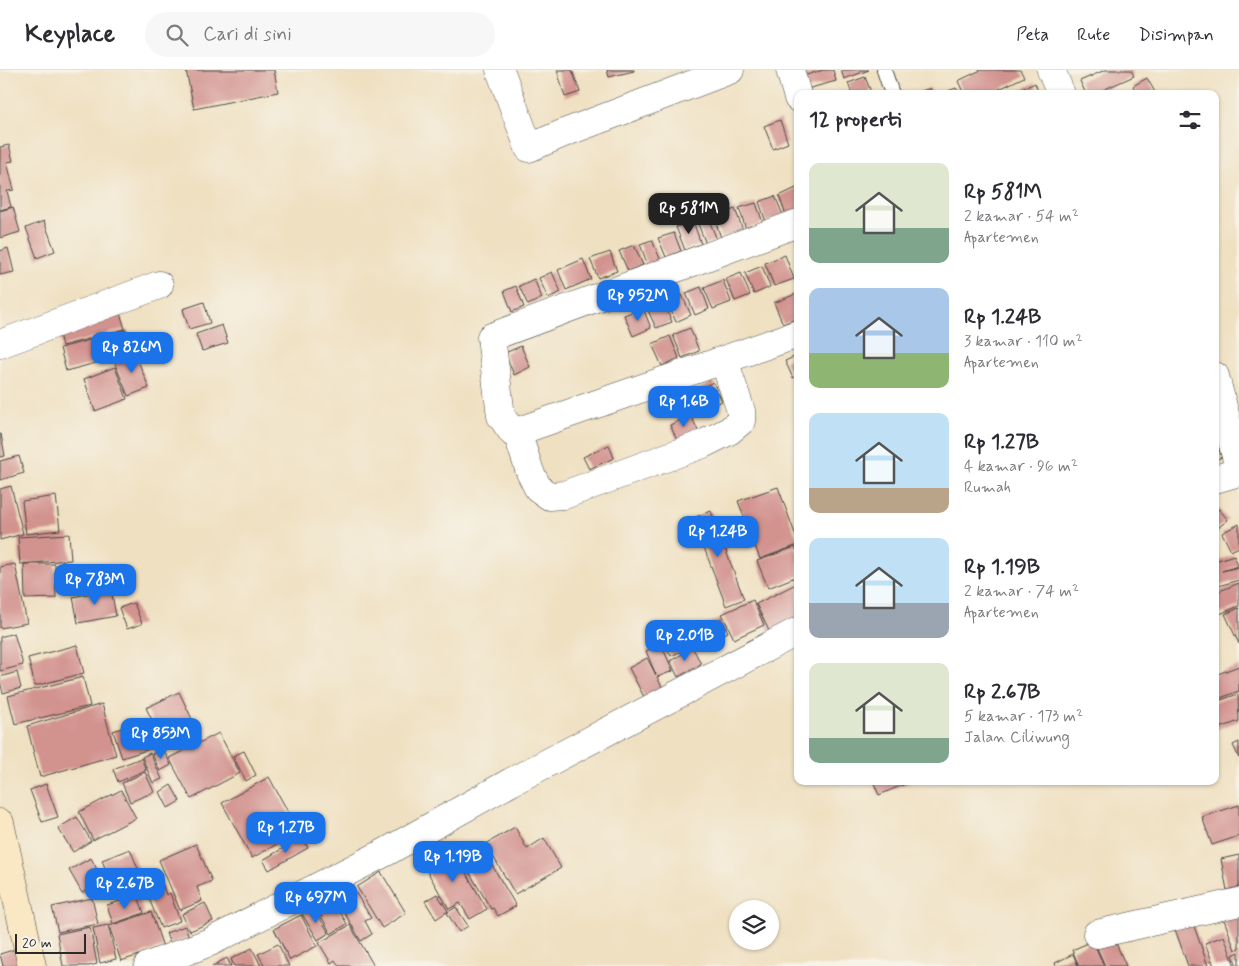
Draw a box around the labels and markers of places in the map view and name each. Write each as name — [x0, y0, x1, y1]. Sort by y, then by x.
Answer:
pin: Rp 581M — [643, 192, 735, 235]
pin: Rp 952M — [592, 280, 684, 322]
pin: Rp 826M — [86, 332, 178, 374]
pin: Rp 1.6B — [638, 386, 730, 428]
pin: Rp 1.24B — [666, 516, 770, 558]
pin: Rp 783M — [49, 564, 141, 606]
pin: Rp 2.01B — [633, 620, 737, 662]
pin: Rp 853M — [115, 718, 207, 760]
pin: Rp 1.27B — [234, 812, 338, 854]
pin: Rp 1.19B — [401, 840, 505, 883]
pin: Rp 2.67B — [73, 868, 177, 910]
pin: Rp 697M — [270, 882, 362, 924]

